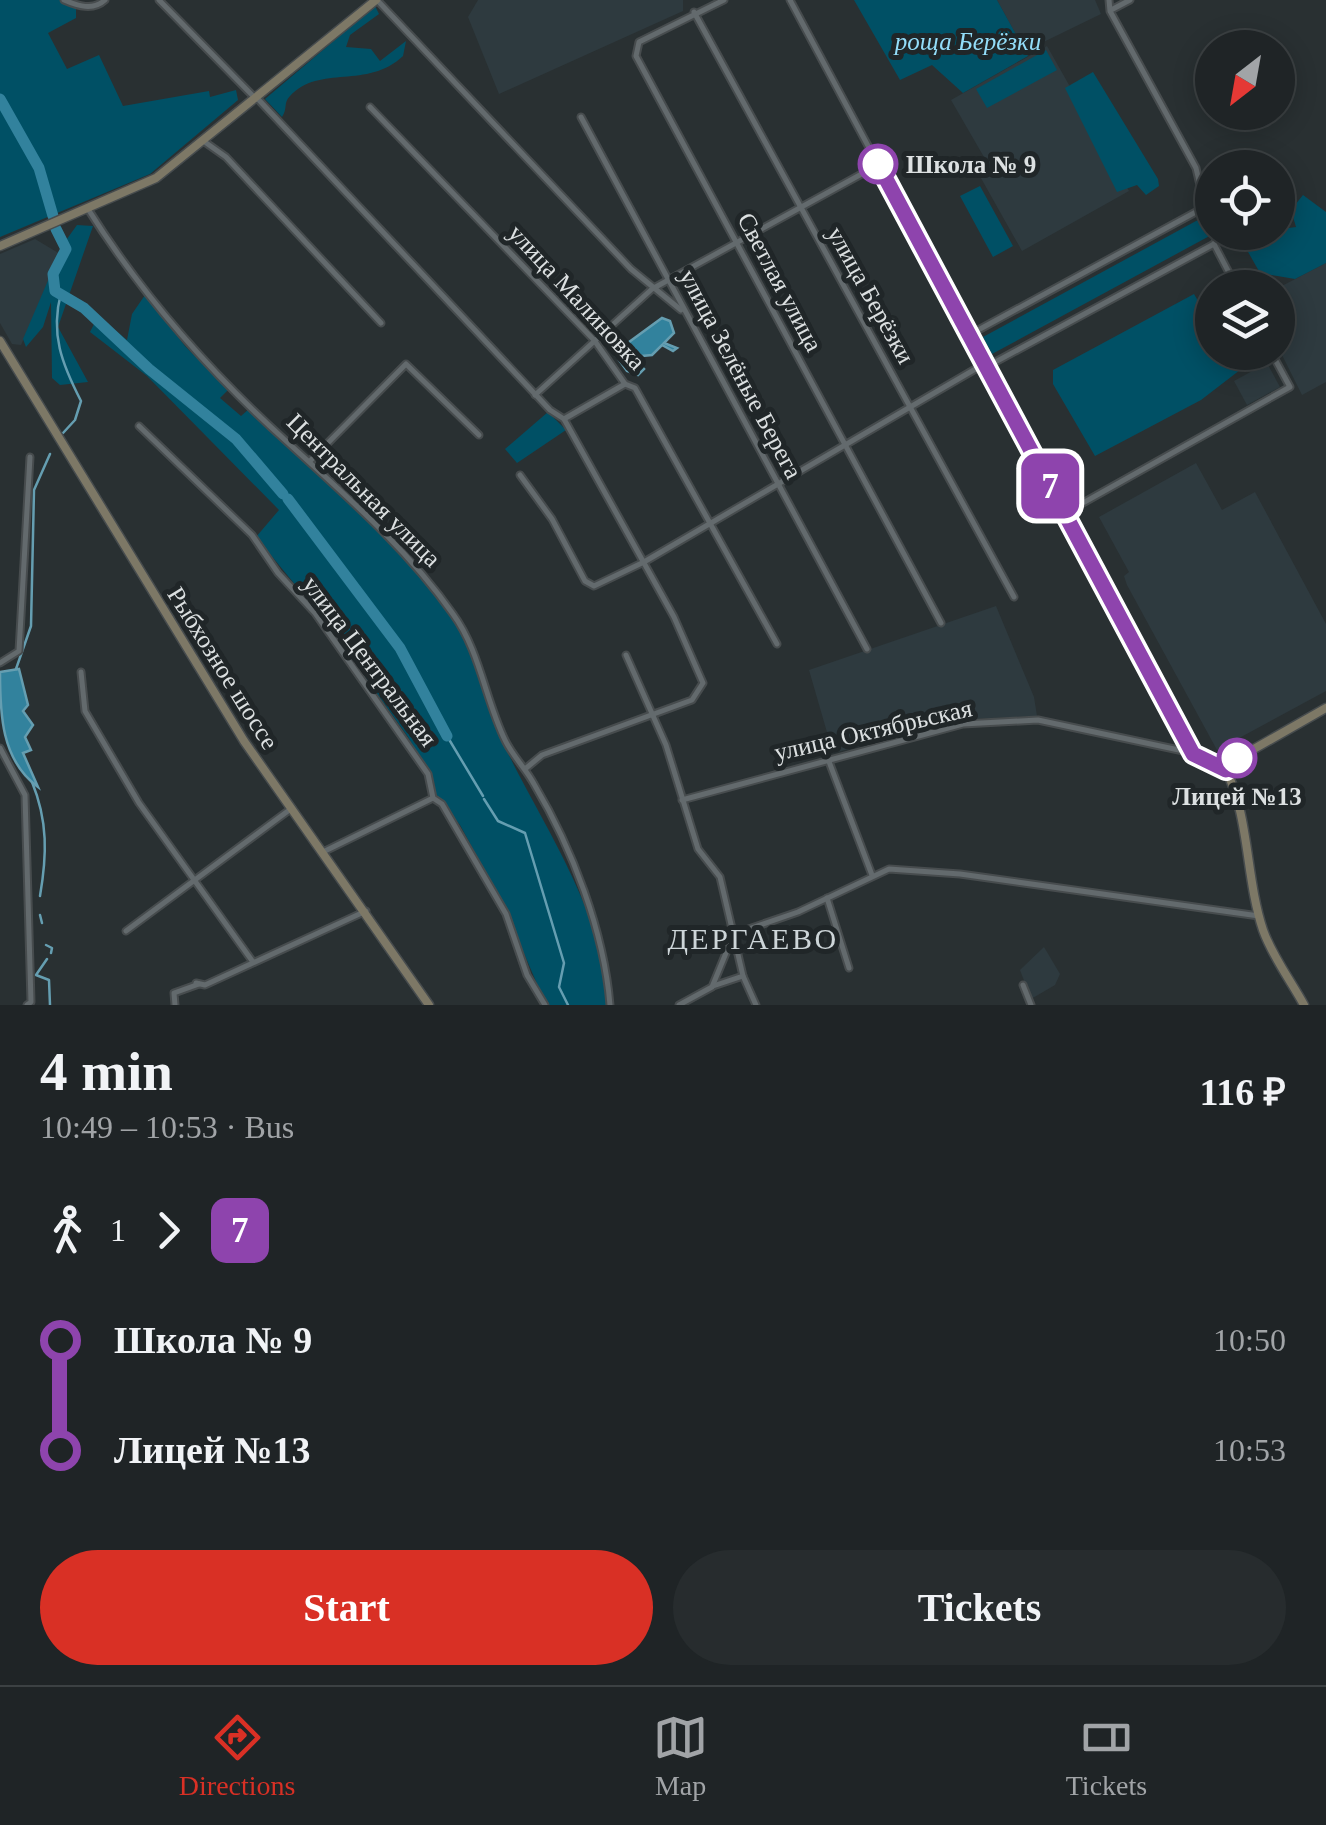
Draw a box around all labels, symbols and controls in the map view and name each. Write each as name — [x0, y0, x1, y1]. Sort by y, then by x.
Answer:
park label: роща Берёзки — [893, 28, 1041, 55]
north arrow — [1195, 30, 1295, 130]
map controls — [1195, 30, 1295, 370]
marker: Школа № 9 — [859, 145, 897, 183]
button: locate — [1195, 150, 1295, 250]
place label: Школа № 9 — [906, 151, 1036, 178]
street label: Светлая улица — [732, 208, 828, 356]
street label: улица Малиновка — [503, 219, 651, 375]
street label: улица Берёзки — [822, 222, 920, 368]
street label: улица Зелёные Берега — [674, 265, 808, 483]
button: layers — [1195, 270, 1295, 370]
street label: Центральная улица — [282, 408, 446, 572]
line badge: 7 — [1018, 454, 1082, 518]
text: 7 — [1041, 467, 1059, 506]
street label: улица Центральная — [297, 571, 443, 752]
street label: Рыбхозное шоссе — [162, 582, 284, 754]
street label: улица Октябрьская — [772, 694, 975, 766]
marker: Лицей №13 — [1218, 739, 1256, 777]
place label: Лицей №13 — [1172, 783, 1302, 810]
district label: ДЕРГАЕВО — [667, 922, 839, 955]
text: 4 min — [40, 1041, 173, 1102]
text: 116 ₽ — [1199, 1071, 1286, 1113]
text: 10:49 – 10:53 · Bus — [40, 1109, 294, 1145]
icon: walk — [40, 1203, 95, 1258]
icon: forward — [141, 1203, 196, 1258]
text: 7 — [231, 1211, 249, 1250]
text: 1 — [110, 1212, 126, 1248]
text: Школа № 9 — [114, 1319, 312, 1361]
text: 10:50 — [1213, 1322, 1286, 1358]
text: Лицей №13 — [114, 1429, 311, 1471]
text: 10:53 — [1213, 1432, 1286, 1468]
button: Start — [40, 1550, 653, 1665]
button: Tickets — [673, 1550, 1286, 1665]
tab: Directions — [179, 1710, 295, 1802]
tab: Map — [653, 1710, 708, 1802]
tab: Tickets — [1066, 1710, 1147, 1802]

